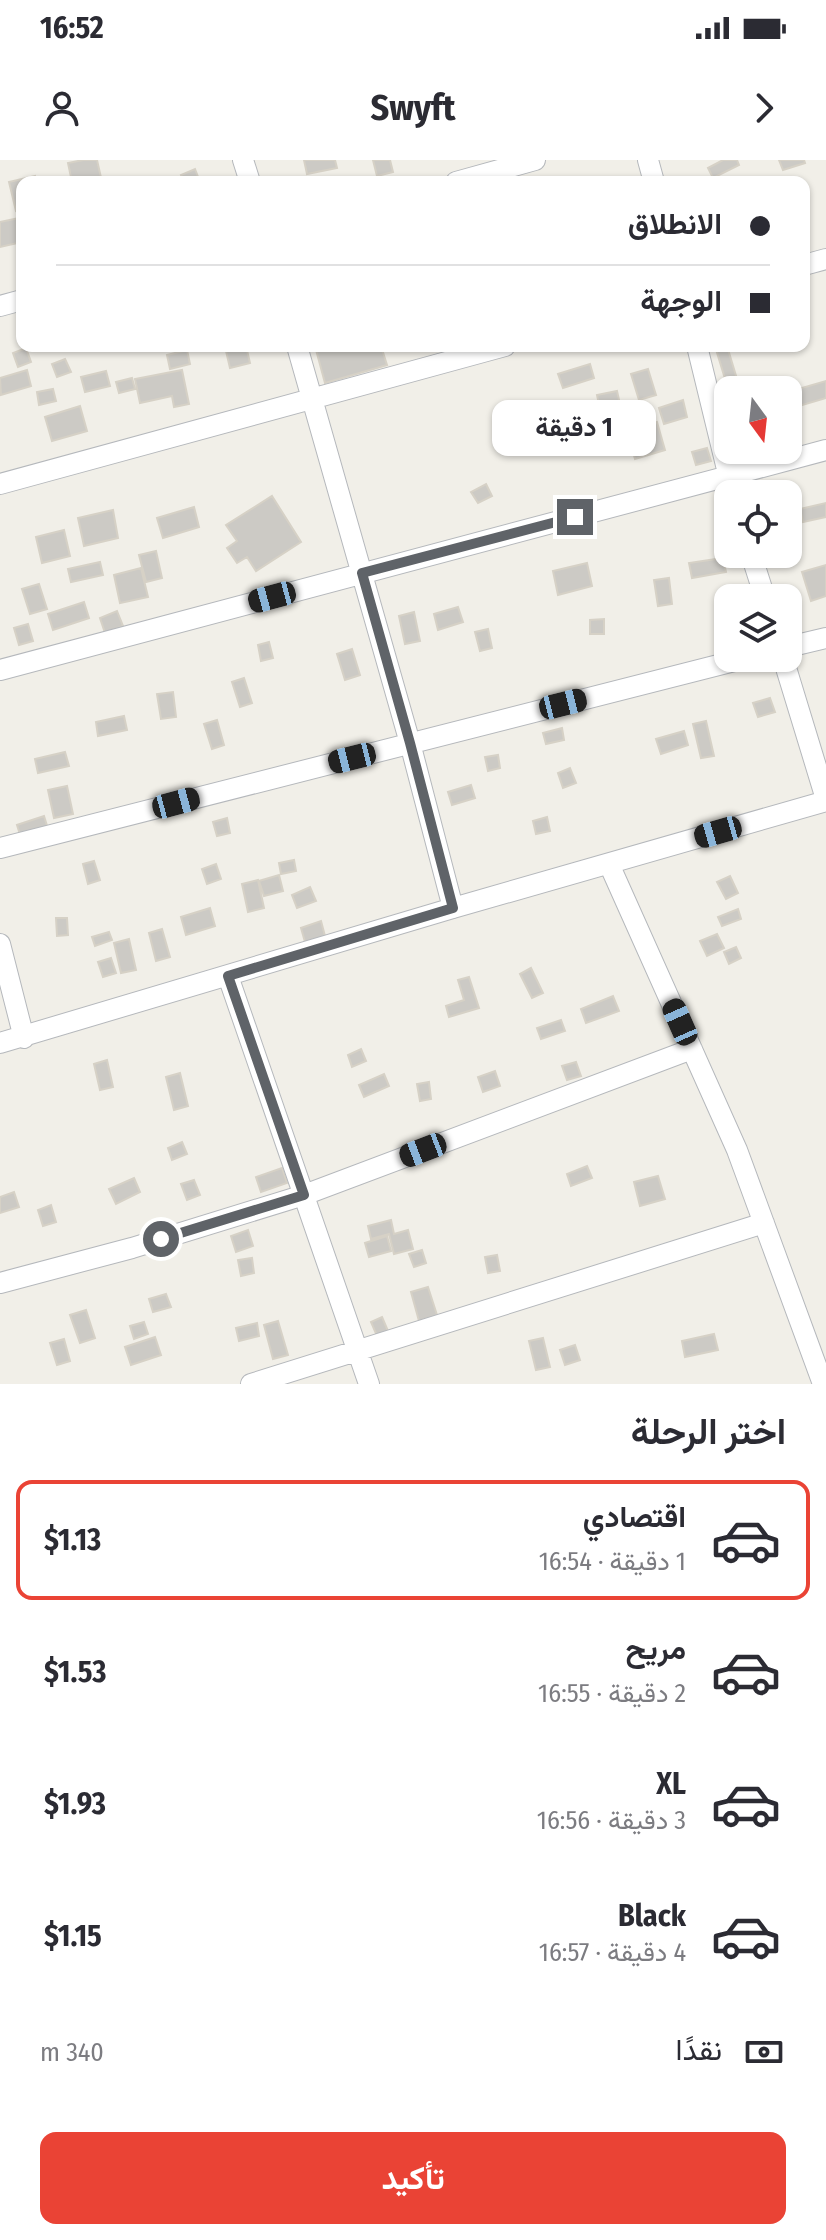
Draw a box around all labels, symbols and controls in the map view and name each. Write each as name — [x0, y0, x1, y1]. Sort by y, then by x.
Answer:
text: 16:52 — [40, 10, 104, 46]
icon: person — [40, 86, 84, 130]
text: Swyft — [370, 86, 456, 130]
icon: forward — [742, 86, 786, 130]
text: الانطلاق — [628, 206, 722, 242]
text: الوجهة — [640, 283, 722, 319]
north arrow — [714, 376, 802, 464]
map controls — [714, 376, 802, 672]
callout: 1 دقيقة — [493, 401, 657, 457]
text: 1 دقيقة — [535, 412, 613, 443]
button: locate — [714, 480, 802, 568]
route end — [557, 499, 593, 535]
car — [246, 579, 298, 615]
button: layers — [714, 584, 802, 672]
car — [537, 687, 589, 721]
car — [326, 741, 378, 775]
car — [150, 785, 202, 821]
car — [692, 814, 744, 850]
car — [659, 995, 701, 1049]
car — [396, 1130, 450, 1170]
route start — [143, 1221, 179, 1257]
text: اختر الرحلة — [631, 1410, 786, 1454]
text: اقتصادي — [583, 1499, 686, 1535]
icon: car — [710, 1504, 782, 1576]
text: $1.13 — [44, 1522, 101, 1558]
text: 1 دقيقة · 16:54 — [539, 1546, 686, 1577]
text: مريح — [626, 1631, 686, 1667]
icon: car — [710, 1636, 782, 1708]
text: $1.53 — [44, 1654, 106, 1690]
text: 2 دقيقة · 16:55 — [538, 1678, 686, 1709]
text: XL — [656, 1766, 686, 1802]
icon: car — [710, 1768, 782, 1840]
text: $1.93 — [44, 1786, 106, 1822]
text: 3 دقيقة · 16:56 — [537, 1805, 686, 1836]
text: Black — [618, 1898, 686, 1934]
icon: car — [710, 1900, 782, 1972]
text: $1.15 — [44, 1918, 102, 1954]
text: 4 دقيقة · 16:57 — [539, 1937, 686, 1968]
icon: cash — [742, 2030, 786, 2074]
text: نقدًا — [676, 2032, 722, 2068]
text: 340 m — [40, 2037, 104, 2068]
button: تأكيد — [40, 2132, 786, 2224]

